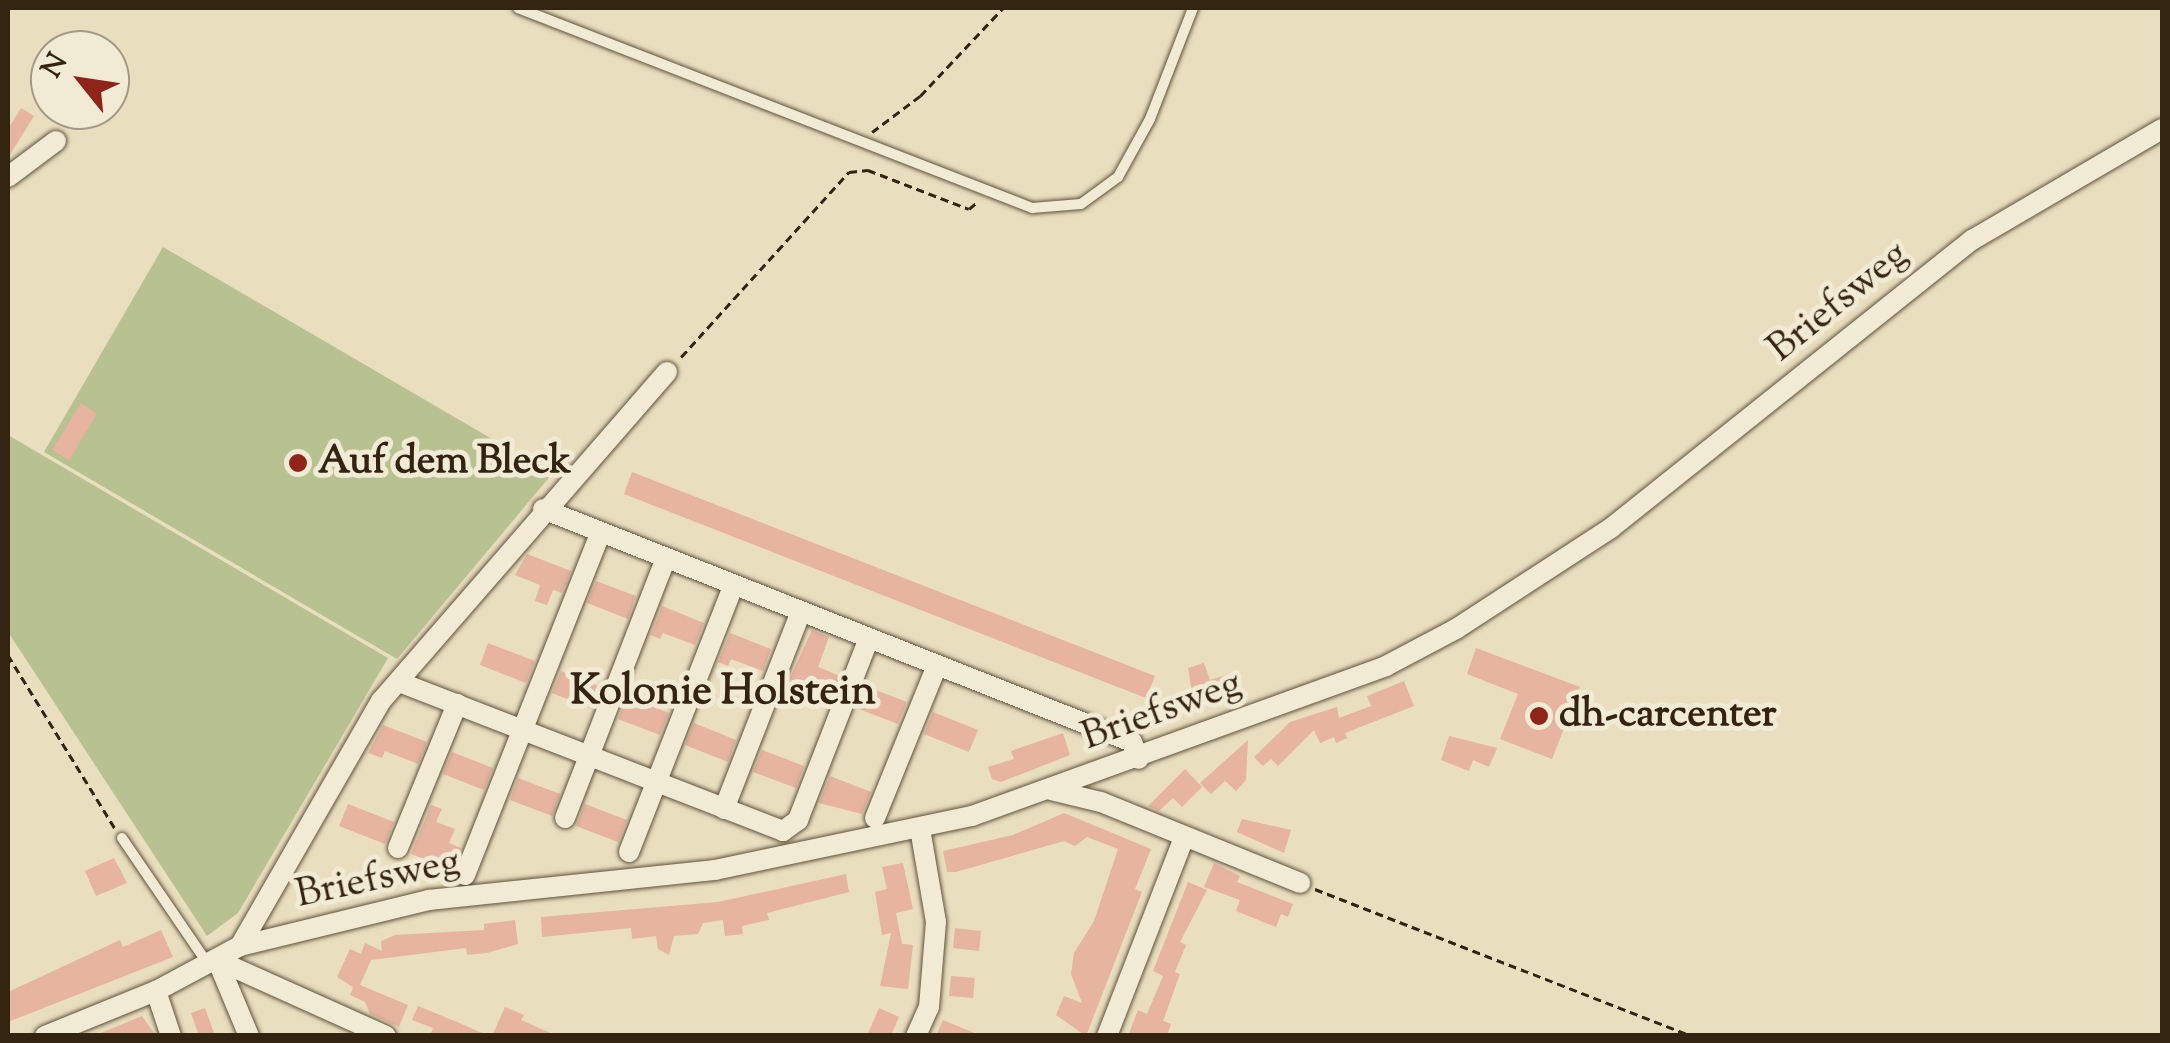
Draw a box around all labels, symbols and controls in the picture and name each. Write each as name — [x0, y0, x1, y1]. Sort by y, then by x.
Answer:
north arrow — [30, 30, 130, 130]
text: N — [33, 46, 79, 86]
street label: Briefsweg — [1759, 232, 1919, 374]
place label: Auf dem Bleck — [318, 439, 571, 487]
marker: Auf dem Bleck — [287, 452, 309, 474]
street label: Briefsweg — [1076, 661, 1248, 763]
district label: Kolonie Holstein — [570, 668, 876, 718]
place label: dh-carcenter — [1559, 692, 1777, 740]
marker: dh-carcenter — [1528, 705, 1550, 727]
street label: Briefsweg — [292, 839, 464, 921]

